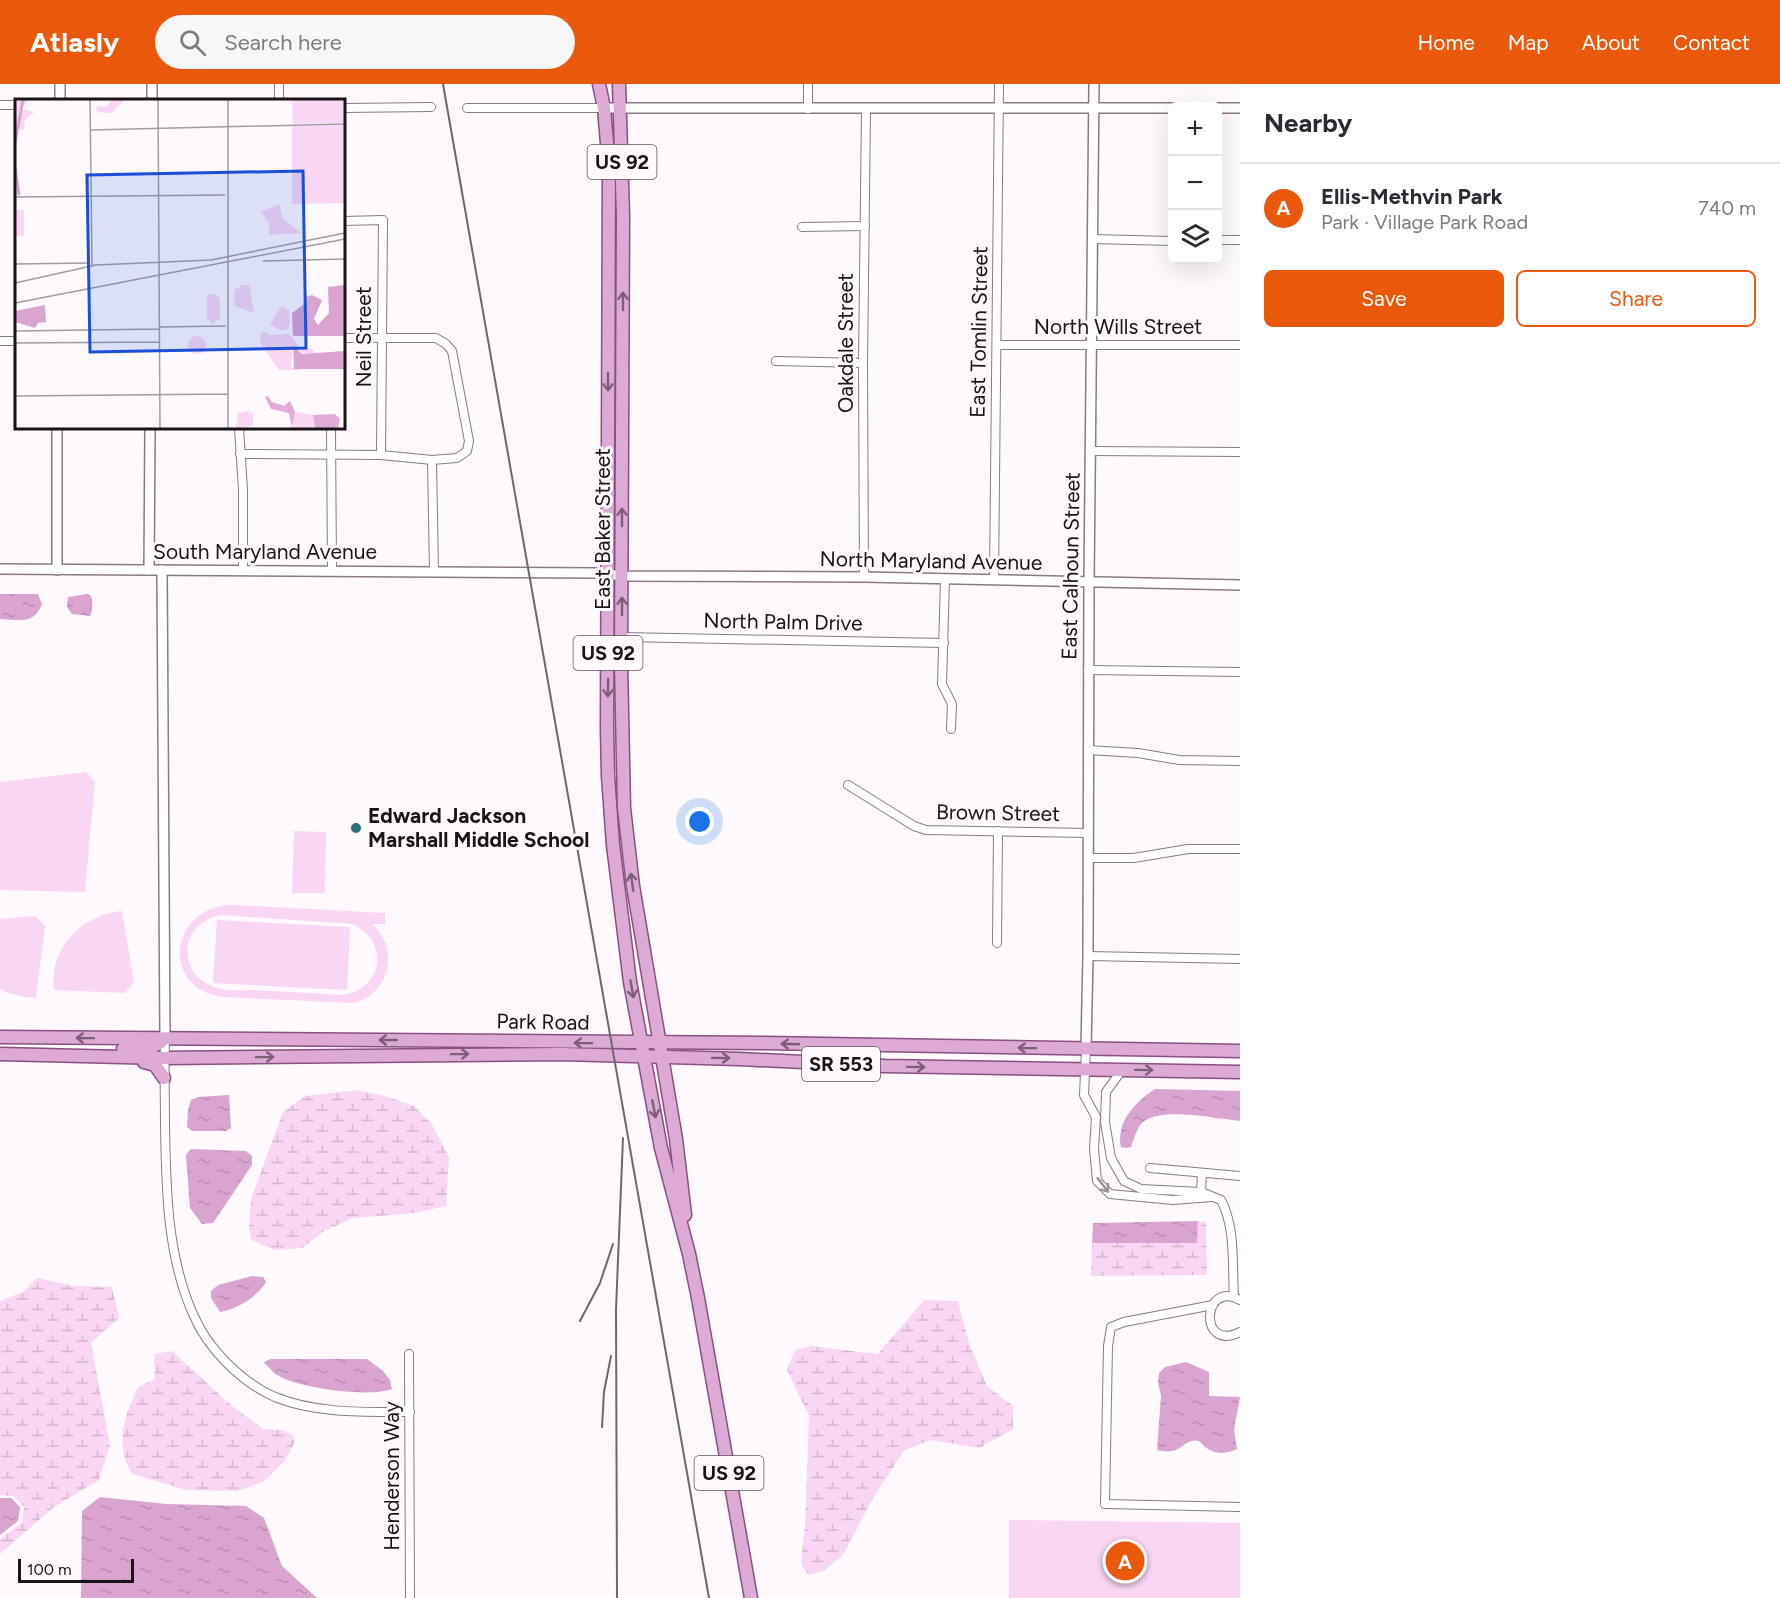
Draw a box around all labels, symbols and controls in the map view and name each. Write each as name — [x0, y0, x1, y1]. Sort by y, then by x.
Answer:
search box — [155, 15, 575, 69]
text: Atlasly — [30, 25, 119, 59]
icon: search — [176, 26, 209, 59]
text: Search here — [224, 29, 342, 56]
text: Home — [1418, 30, 1475, 55]
text: Map — [1508, 30, 1549, 55]
text: About — [1582, 30, 1640, 55]
text: Contact — [1673, 30, 1750, 55]
inset map — [15, 99, 345, 429]
map controls — [1168, 102, 1222, 264]
button: + — [1168, 102, 1222, 156]
text: Nearby — [1264, 107, 1352, 139]
road number: US 92 — [588, 145, 656, 179]
button: − — [1168, 156, 1222, 210]
text: Ellis-Methvin Park — [1321, 183, 1503, 210]
text: A — [1276, 196, 1291, 220]
text: 740 m — [1698, 196, 1756, 220]
button: layers — [1168, 210, 1222, 264]
text: Park · Village Park Road — [1321, 210, 1528, 234]
street label: East Tomlin Street — [965, 246, 992, 418]
button: Save — [1264, 270, 1504, 327]
button: Share — [1516, 270, 1756, 327]
street label: Oakdale Street — [833, 273, 858, 413]
street label: Neil Street — [351, 286, 376, 388]
one-way arrow — [617, 292, 629, 312]
street label: North Wills Street — [1034, 314, 1202, 339]
one-way arrow — [602, 371, 614, 391]
street label: East Baker Street — [590, 448, 615, 610]
street label: East Calhoun Street — [1056, 472, 1085, 660]
one-way arrow — [616, 508, 628, 528]
street label: South Maryland Avenue — [153, 539, 377, 564]
street label: North Maryland Avenue — [820, 546, 1042, 575]
one-way arrow — [616, 597, 628, 617]
street label: North Palm Drive — [703, 608, 863, 635]
road number: US 92 — [574, 636, 642, 670]
one-way arrow — [602, 678, 614, 698]
street label: Brown Street — [936, 799, 1060, 826]
place label: Edward Jackson Marshall Middle School — [368, 803, 589, 852]
your location — [685, 807, 714, 836]
marker: Edward Jackson Marshall Middle School — [349, 821, 363, 835]
one-way arrow — [627, 873, 638, 892]
one-way arrow — [626, 979, 637, 998]
street label: Park Road — [496, 1008, 590, 1035]
one-way arrow — [76, 1033, 96, 1044]
one-way arrow — [378, 1034, 398, 1046]
one-way arrow — [573, 1037, 593, 1049]
one-way arrow — [781, 1038, 801, 1050]
one-way arrow — [1018, 1042, 1038, 1054]
road number: SR 553 — [802, 1047, 880, 1081]
one-way arrow — [449, 1049, 469, 1060]
one-way arrow — [254, 1051, 274, 1063]
one-way arrow — [710, 1052, 730, 1064]
one-way arrow — [905, 1061, 925, 1073]
one-way arrow — [1133, 1065, 1153, 1076]
one-way arrow — [649, 1099, 660, 1119]
one-way arrow — [1096, 1177, 1109, 1193]
street label: Henderson Way — [379, 1401, 404, 1551]
road number: US 92 — [694, 1456, 764, 1490]
pin: A — [1106, 1538, 1144, 1584]
scale bar — [18, 1556, 134, 1584]
text: 100 m — [27, 1560, 72, 1579]

